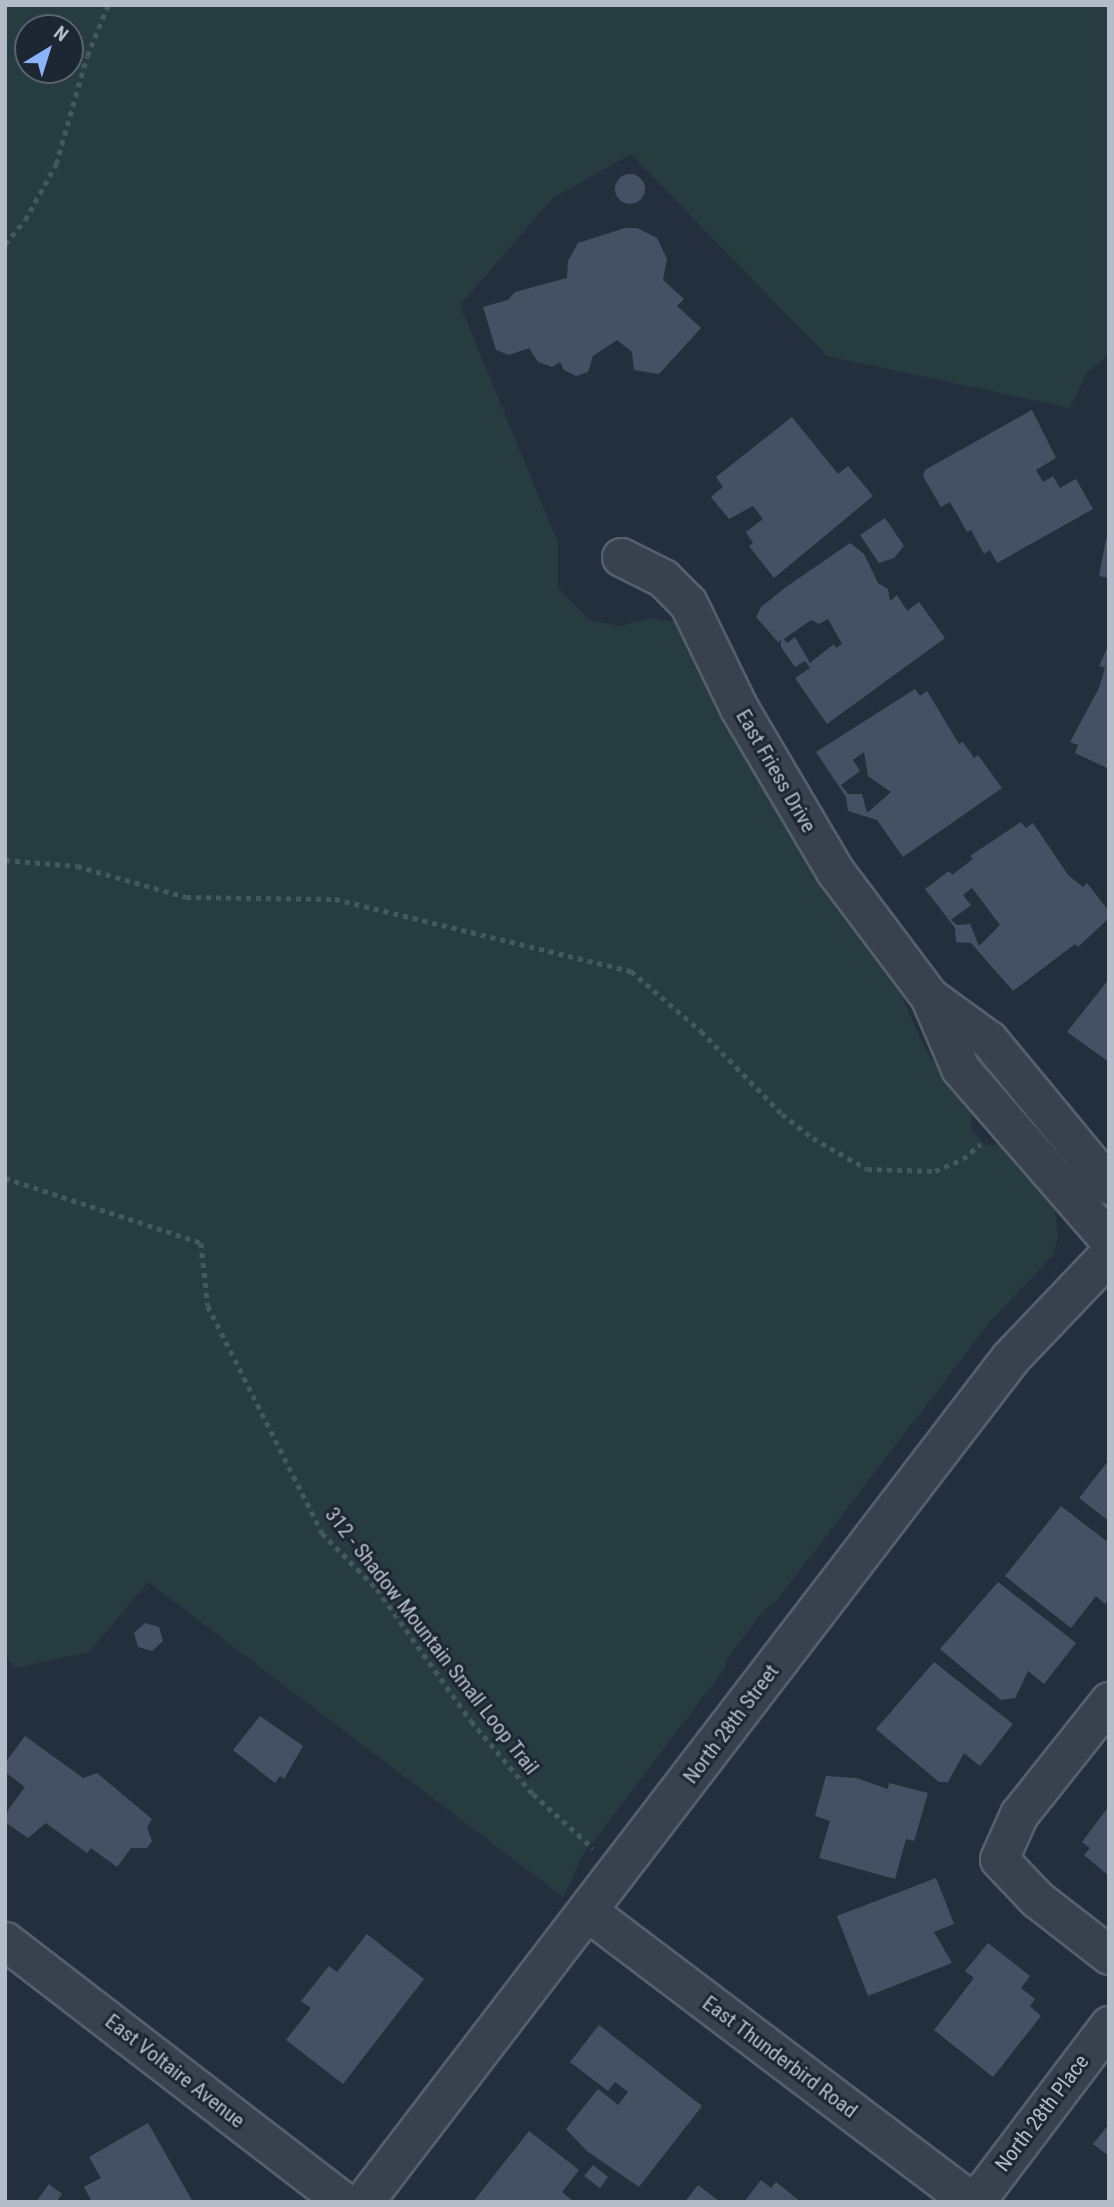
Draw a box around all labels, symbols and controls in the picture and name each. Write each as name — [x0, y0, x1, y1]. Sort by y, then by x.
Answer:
north arrow — [14, 14, 84, 84]
text: N — [49, 21, 73, 46]
street label: East Friess Drive — [731, 705, 821, 837]
street label: 312 - Shadow Mountain Small Loop Trail — [320, 1502, 544, 1780]
street label: North 28th Street — [678, 1659, 784, 1789]
street label: East Thunderbird Road — [697, 1990, 863, 2124]
street label: East Voltaire Avenue — [100, 2009, 250, 2133]
street label: North 28th Place — [990, 2050, 1094, 2176]

